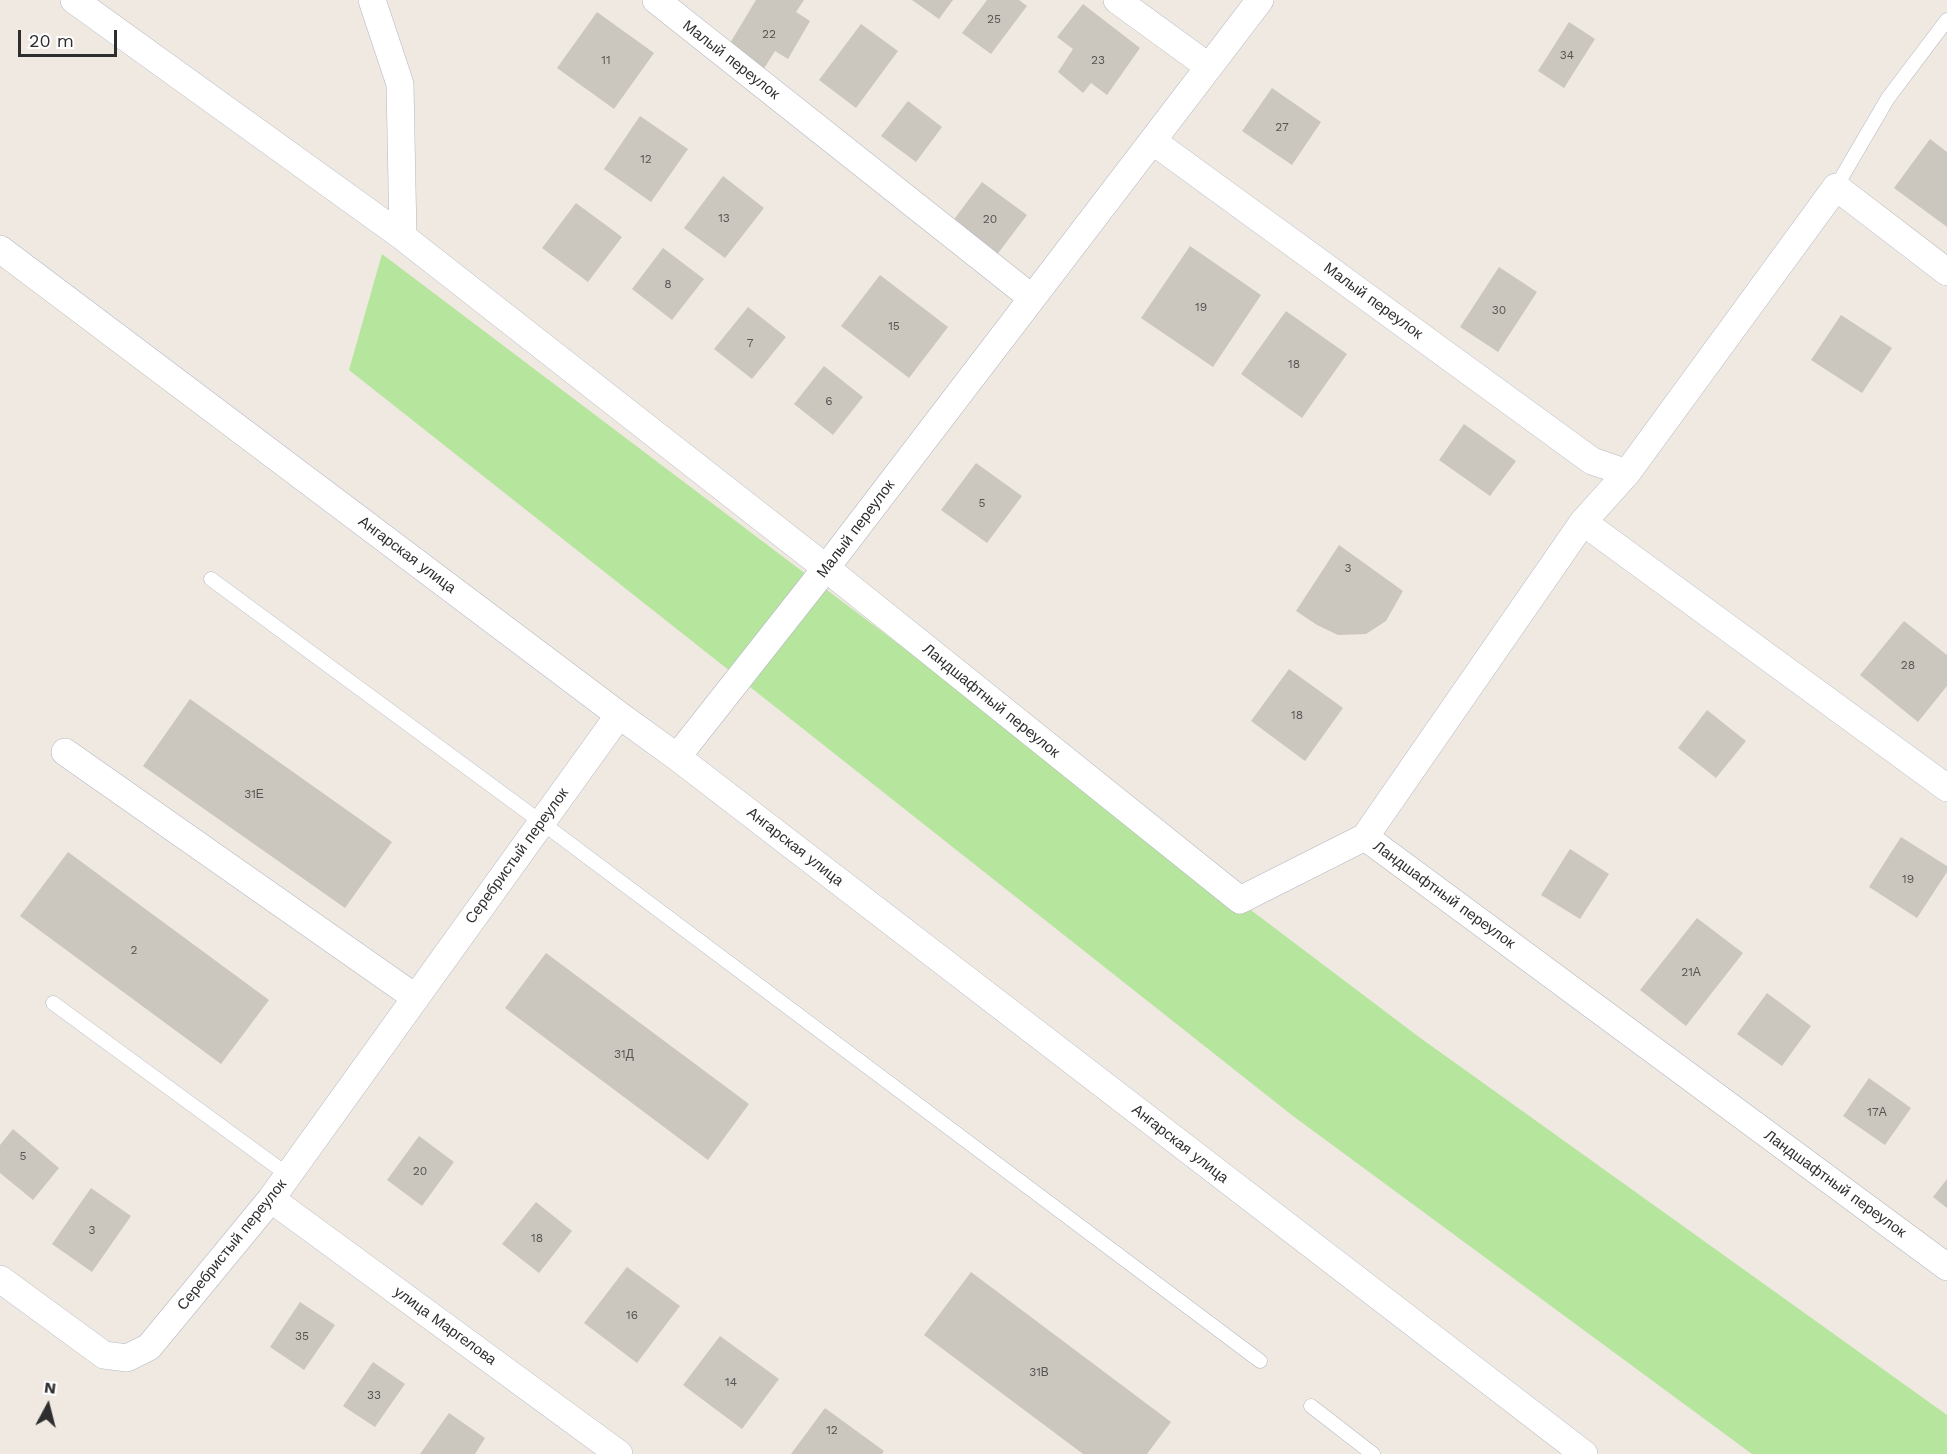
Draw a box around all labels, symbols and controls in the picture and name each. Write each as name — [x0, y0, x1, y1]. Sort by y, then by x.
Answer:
house number: 25 — [987, 12, 1001, 26]
street label: Малый переулок — [679, 17, 783, 103]
scale bar — [21, 18, 120, 56]
house number: 22 — [762, 27, 776, 41]
text: 20 m — [29, 30, 74, 51]
house number: 34 — [1560, 48, 1574, 62]
house number: 11 — [601, 53, 611, 67]
house number: 23 — [1091, 53, 1105, 67]
house number: 27 — [1275, 120, 1289, 134]
house number: 12 — [640, 152, 652, 166]
house number: 13 — [718, 211, 730, 225]
house number: 20 — [983, 212, 997, 226]
street label: Малый переулок — [1320, 259, 1426, 343]
house number: 8 — [664, 277, 672, 291]
house number: 19 — [1195, 300, 1207, 314]
house number: 30 — [1492, 303, 1506, 317]
house number: 15 — [888, 319, 900, 333]
house number: 7 — [747, 336, 753, 350]
house number: 18 — [1288, 357, 1300, 371]
house number: 6 — [825, 394, 833, 408]
street label: Малый переулок — [813, 476, 899, 582]
house number: 5 — [979, 496, 985, 510]
street label: Ангарская улица — [355, 513, 459, 597]
house number: 3 — [1345, 561, 1351, 575]
street label: Ландшафтный переулок — [919, 640, 1063, 762]
house number: 28 — [1901, 658, 1915, 672]
house number: 18 — [1291, 708, 1303, 722]
street label: Серебристый переулок — [462, 785, 572, 927]
house number: 31Е — [244, 787, 264, 801]
street label: Ангарская улица — [743, 804, 847, 890]
street label: Ландшафтный переулок — [1370, 837, 1518, 953]
house number: 19 — [1902, 872, 1914, 886]
house number: 2 — [131, 943, 137, 957]
house number: 21А — [1681, 965, 1701, 979]
house number: 31Д — [614, 1047, 634, 1061]
street label: Ангарская улица — [1128, 1101, 1232, 1187]
house number: 17А — [1867, 1105, 1887, 1119]
street label: Ландшафтный переулок — [1761, 1126, 1909, 1242]
house number: 5 — [20, 1149, 26, 1163]
house number: 20 — [413, 1164, 427, 1178]
street label: Серебристый переулок — [174, 1176, 290, 1314]
house number: 3 — [89, 1223, 95, 1237]
house number: 18 — [531, 1231, 543, 1245]
street label: улица Маргелова — [390, 1283, 500, 1369]
house number: 16 — [626, 1308, 638, 1322]
house number: 35 — [295, 1329, 309, 1343]
house number: 31В — [1029, 1365, 1049, 1379]
house number: 14 — [725, 1375, 737, 1389]
north arrow — [18, 1376, 78, 1436]
text: N — [43, 1377, 57, 1398]
house number: 33 — [367, 1388, 381, 1402]
house number: 12 — [826, 1423, 838, 1437]

